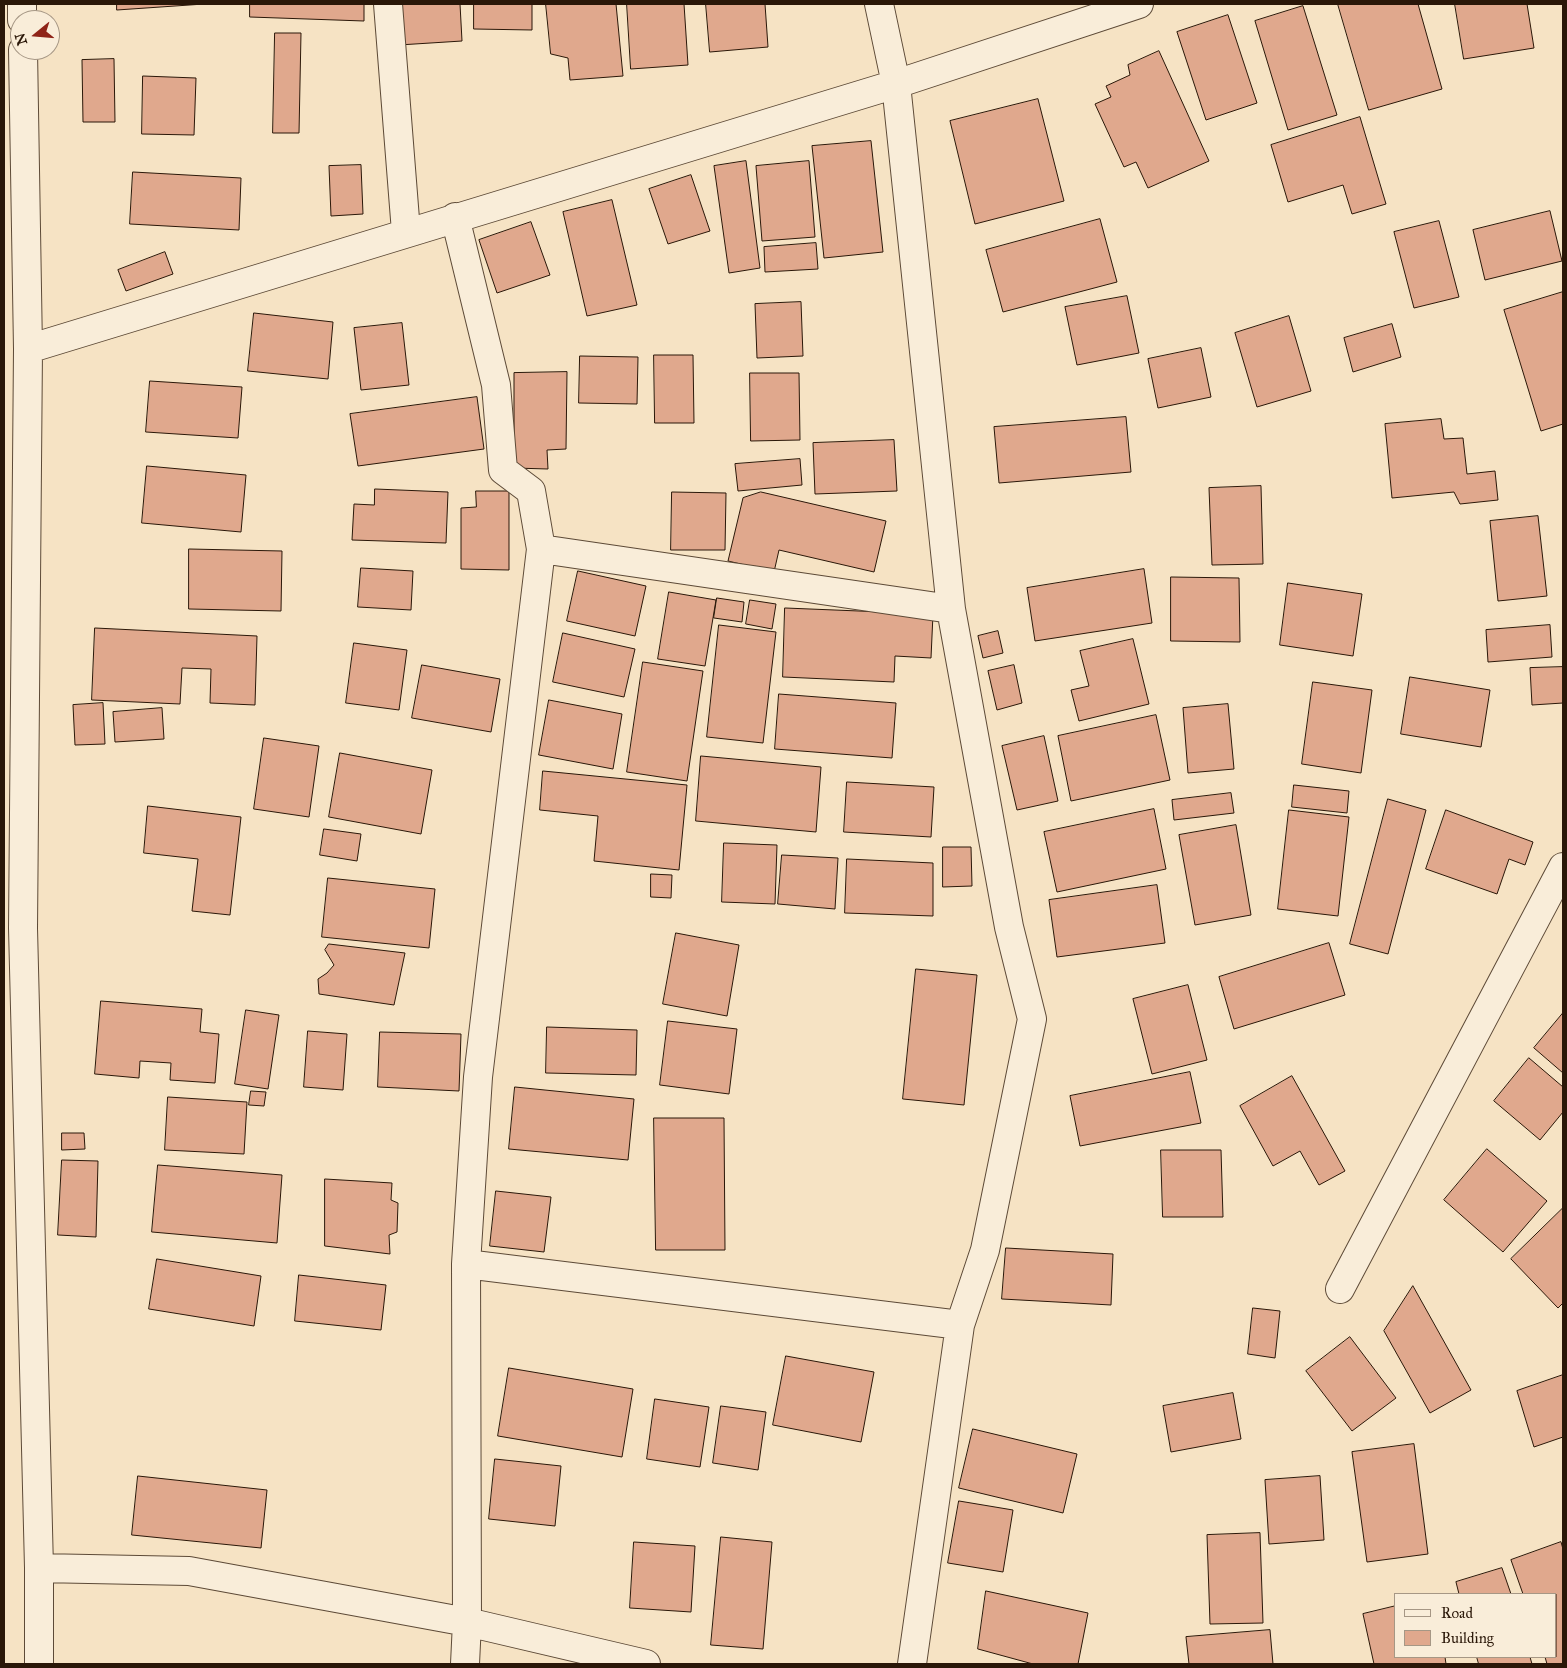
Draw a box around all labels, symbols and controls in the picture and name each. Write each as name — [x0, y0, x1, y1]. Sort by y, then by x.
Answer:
north arrow — [10, 10, 60, 60]
text: N — [11, 31, 31, 47]
legend — [1394, 1593, 1557, 1658]
text: Road — [1441, 1604, 1473, 1622]
text: Building — [1441, 1629, 1494, 1647]

